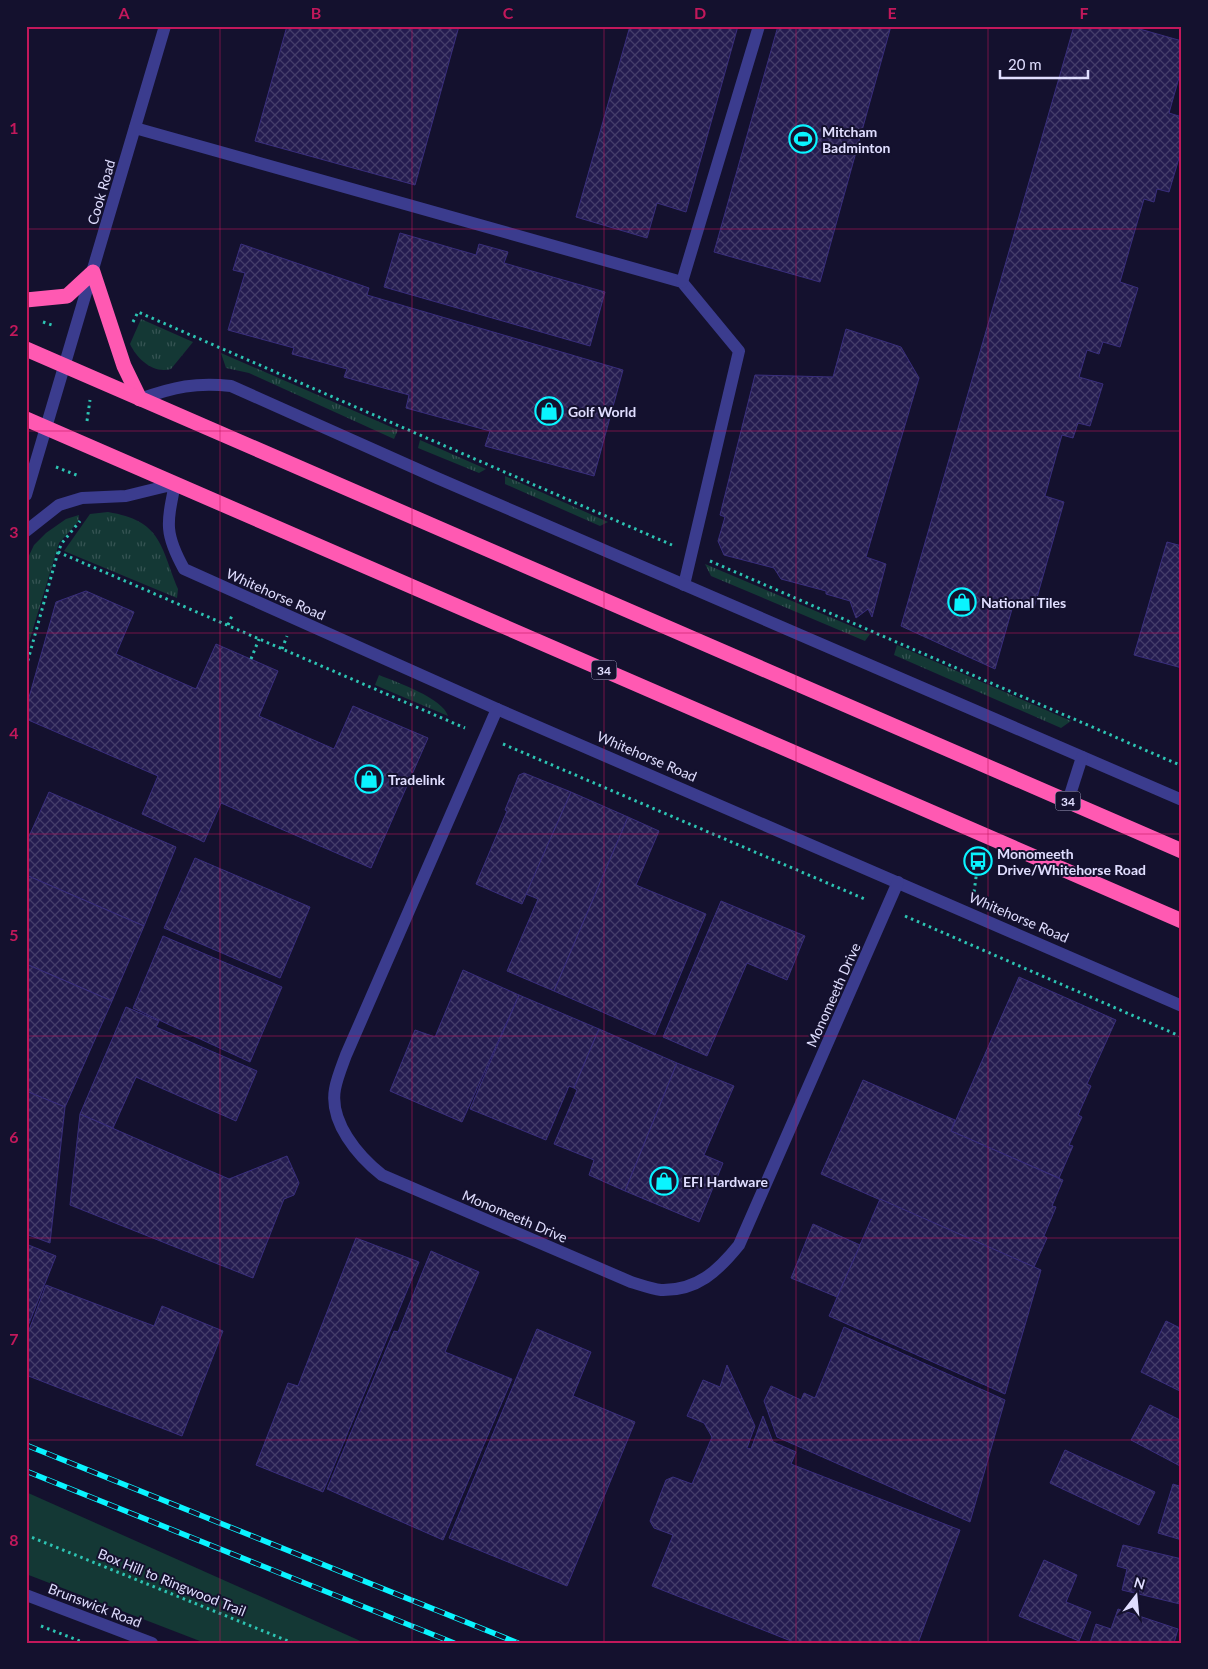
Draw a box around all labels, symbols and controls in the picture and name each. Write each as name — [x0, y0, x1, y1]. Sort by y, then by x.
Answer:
text: A — [117, 3, 130, 22]
text: B — [311, 3, 321, 22]
text: C — [503, 3, 514, 22]
text: D — [694, 3, 706, 22]
text: E — [887, 3, 897, 22]
text: F — [1079, 3, 1089, 22]
scale bar — [1000, 48, 1088, 80]
text: 20 m — [1008, 55, 1042, 73]
text: 1 — [9, 118, 19, 137]
place label: Mitcham Badminton — [822, 123, 890, 156]
sports icon: Mitcham Badminton — [788, 124, 818, 154]
street label: Cook Road — [84, 158, 118, 226]
text: 2 — [9, 320, 19, 339]
shop icon: Golf World — [534, 396, 564, 426]
place label: Golf World — [568, 403, 636, 420]
text: 3 — [9, 522, 19, 541]
street label: Whitehorse Road — [224, 564, 328, 624]
shop icon: National Tiles — [947, 587, 977, 617]
place label: National Tiles — [981, 594, 1066, 611]
road number: 34 — [592, 660, 616, 680]
text: 4 — [9, 723, 19, 742]
street label: Whitehorse Road — [594, 727, 700, 785]
shop icon: Tradelink — [354, 764, 384, 794]
place label: Tradelink — [388, 771, 446, 788]
road number: 34 — [1056, 791, 1080, 810]
place label: Monomeeth Drive/Whitehorse Road — [997, 845, 1146, 878]
bus stop icon: Monomeeth Drive/Whitehorse Road — [963, 846, 993, 876]
street label: Whitehorse Road — [966, 888, 1072, 946]
text: 5 — [9, 925, 19, 944]
street label: Monomeeth Drive — [802, 940, 864, 1050]
text: 6 — [9, 1127, 19, 1146]
shop icon: EFI Hardware — [649, 1166, 679, 1196]
place label: EFI Hardware — [683, 1173, 768, 1190]
street label: Monomeeth Drive — [460, 1186, 570, 1246]
text: 7 — [9, 1329, 19, 1348]
text: 8 — [9, 1530, 19, 1549]
street label: Box Hill to Ringwood Trail — [96, 1545, 248, 1619]
north arrow — [1110, 1572, 1160, 1622]
text: N — [1132, 1573, 1147, 1593]
street label: Brunswick Road — [46, 1579, 144, 1631]

